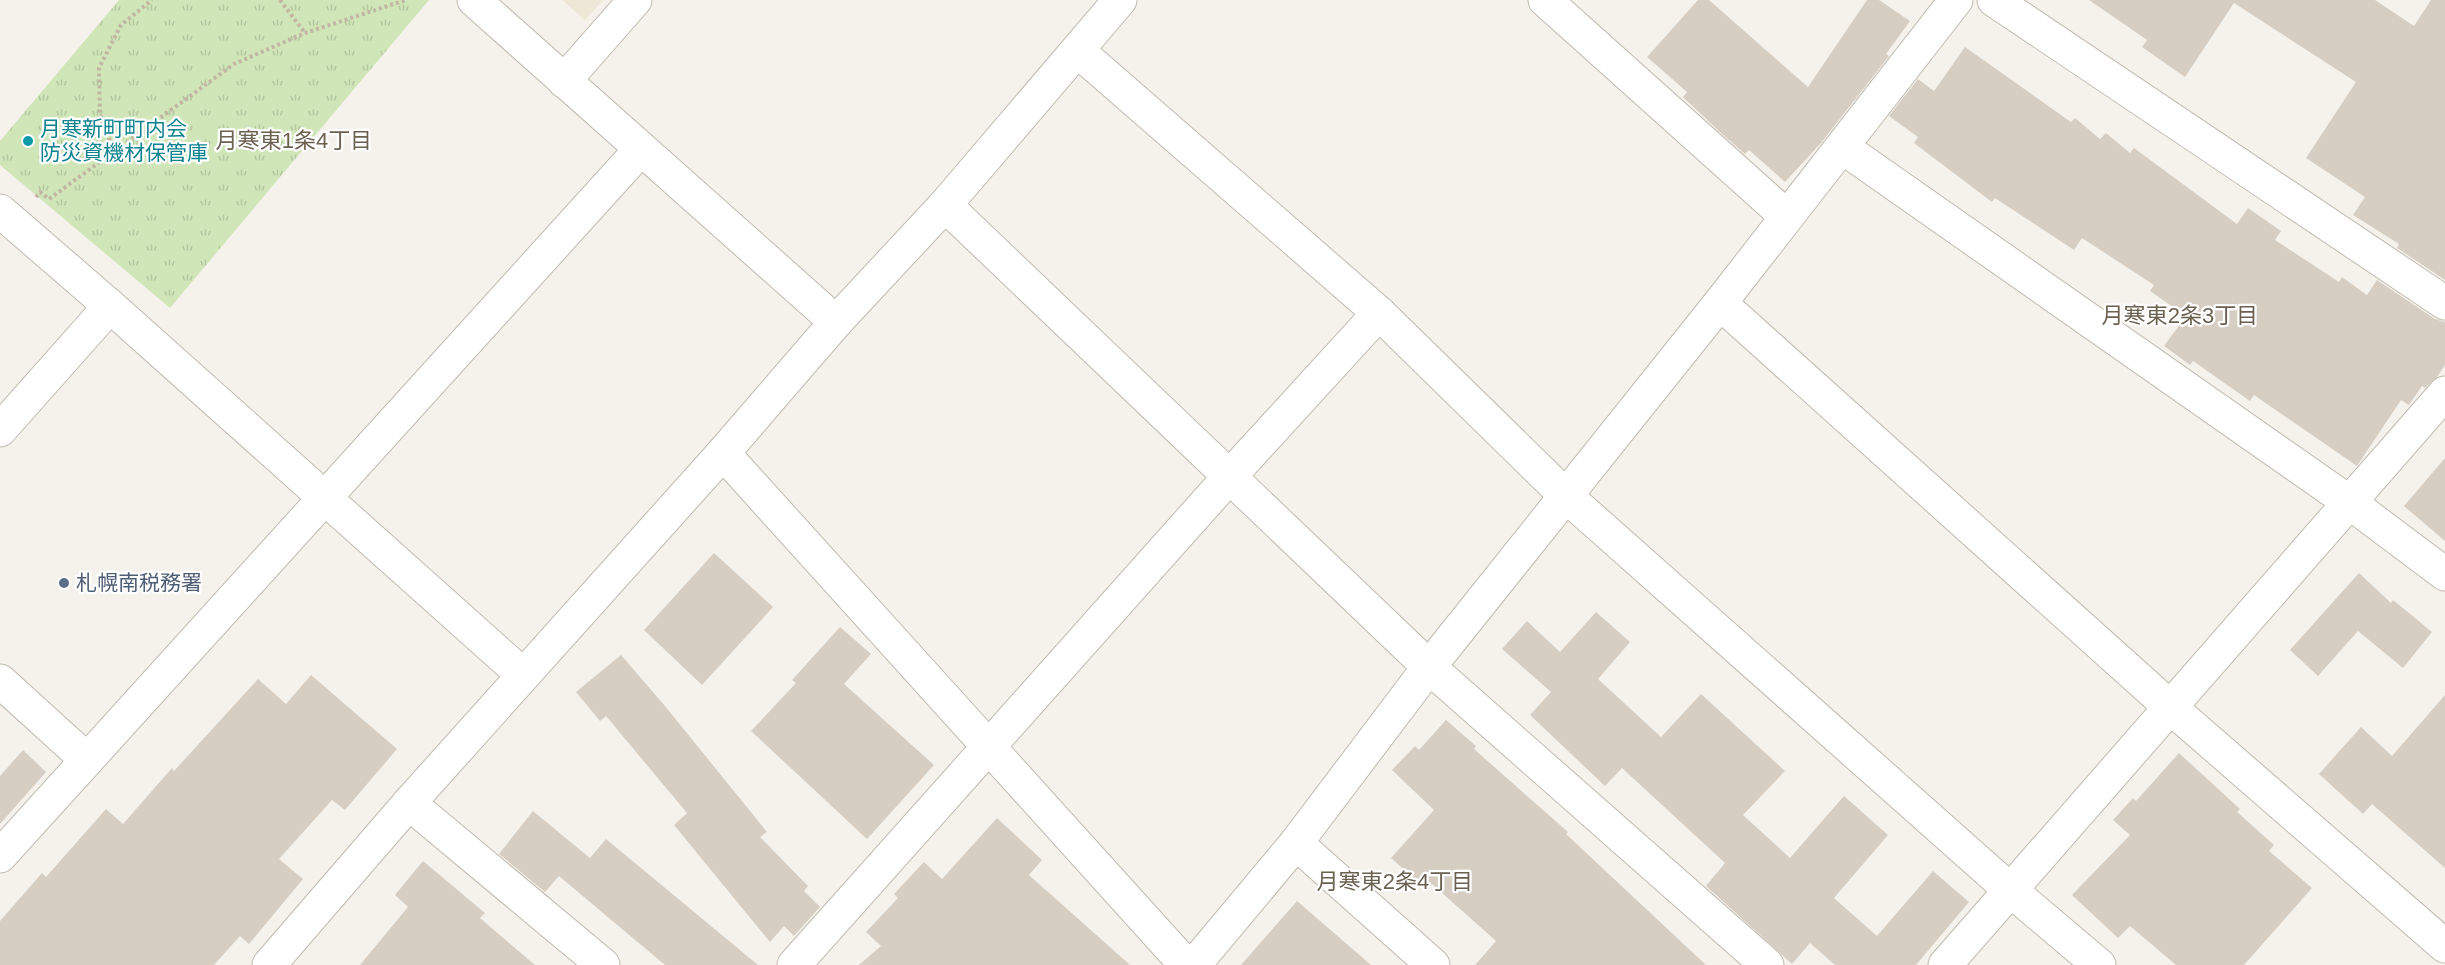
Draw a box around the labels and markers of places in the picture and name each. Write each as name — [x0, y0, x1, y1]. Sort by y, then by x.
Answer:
place label: 月寒新町町内会 防災資機材保管庫 — [40, 117, 208, 164]
marker: 月寒新町町内会 防災資機材保管庫 — [21, 134, 35, 148]
place label: 札幌南税務署 — [76, 571, 202, 594]
marker: 札幌南税務署 — [57, 576, 71, 590]

